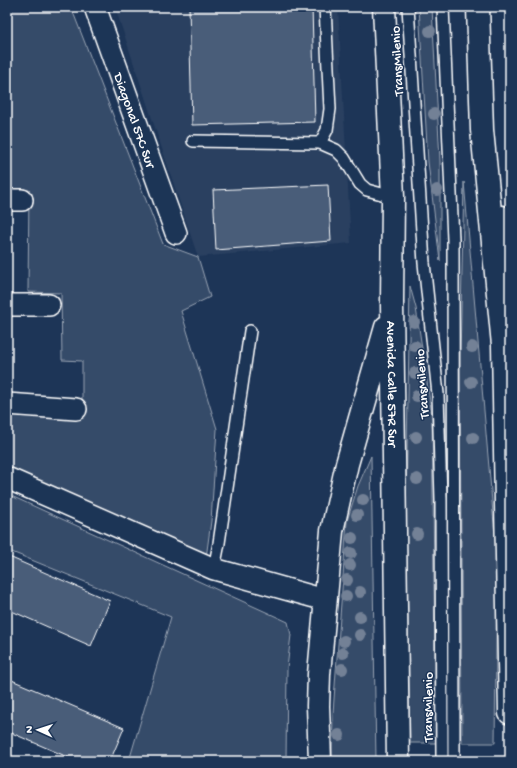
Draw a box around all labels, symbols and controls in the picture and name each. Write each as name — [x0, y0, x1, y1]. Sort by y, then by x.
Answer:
street label: TransMilenio — [388, 26, 409, 97]
street label: Diagonal 57C Sur — [108, 70, 158, 172]
street label: Avenida Calle 57R Sur — [381, 321, 400, 448]
street label: TransMilenio — [413, 348, 434, 420]
street label: TransMilenio — [421, 672, 438, 743]
north arrow — [18, 710, 58, 750]
text: N — [24, 726, 36, 733]

